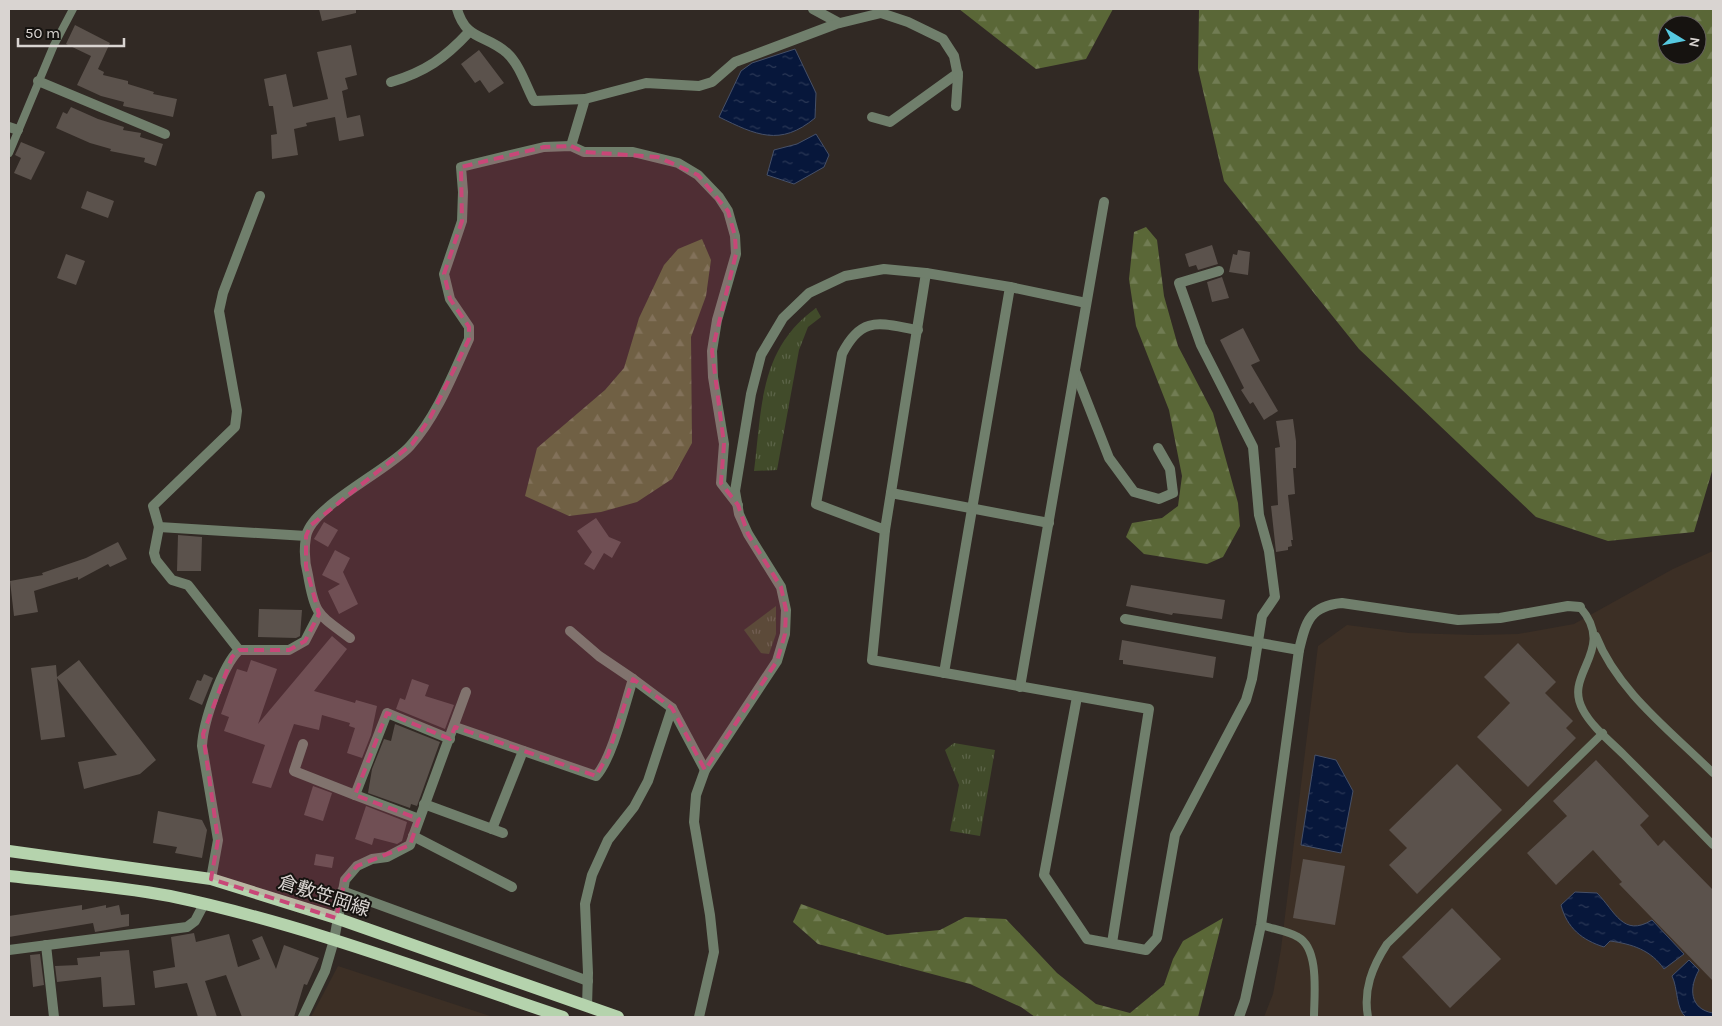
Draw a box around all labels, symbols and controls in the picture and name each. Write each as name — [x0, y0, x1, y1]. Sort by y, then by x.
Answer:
scale bar — [18, 15, 124, 47]
north arrow — [1657, 15, 1707, 65]
text: 50 m — [25, 24, 60, 42]
text: N — [1685, 36, 1704, 49]
street label: 倉敷笠岡線 — [275, 871, 373, 921]

